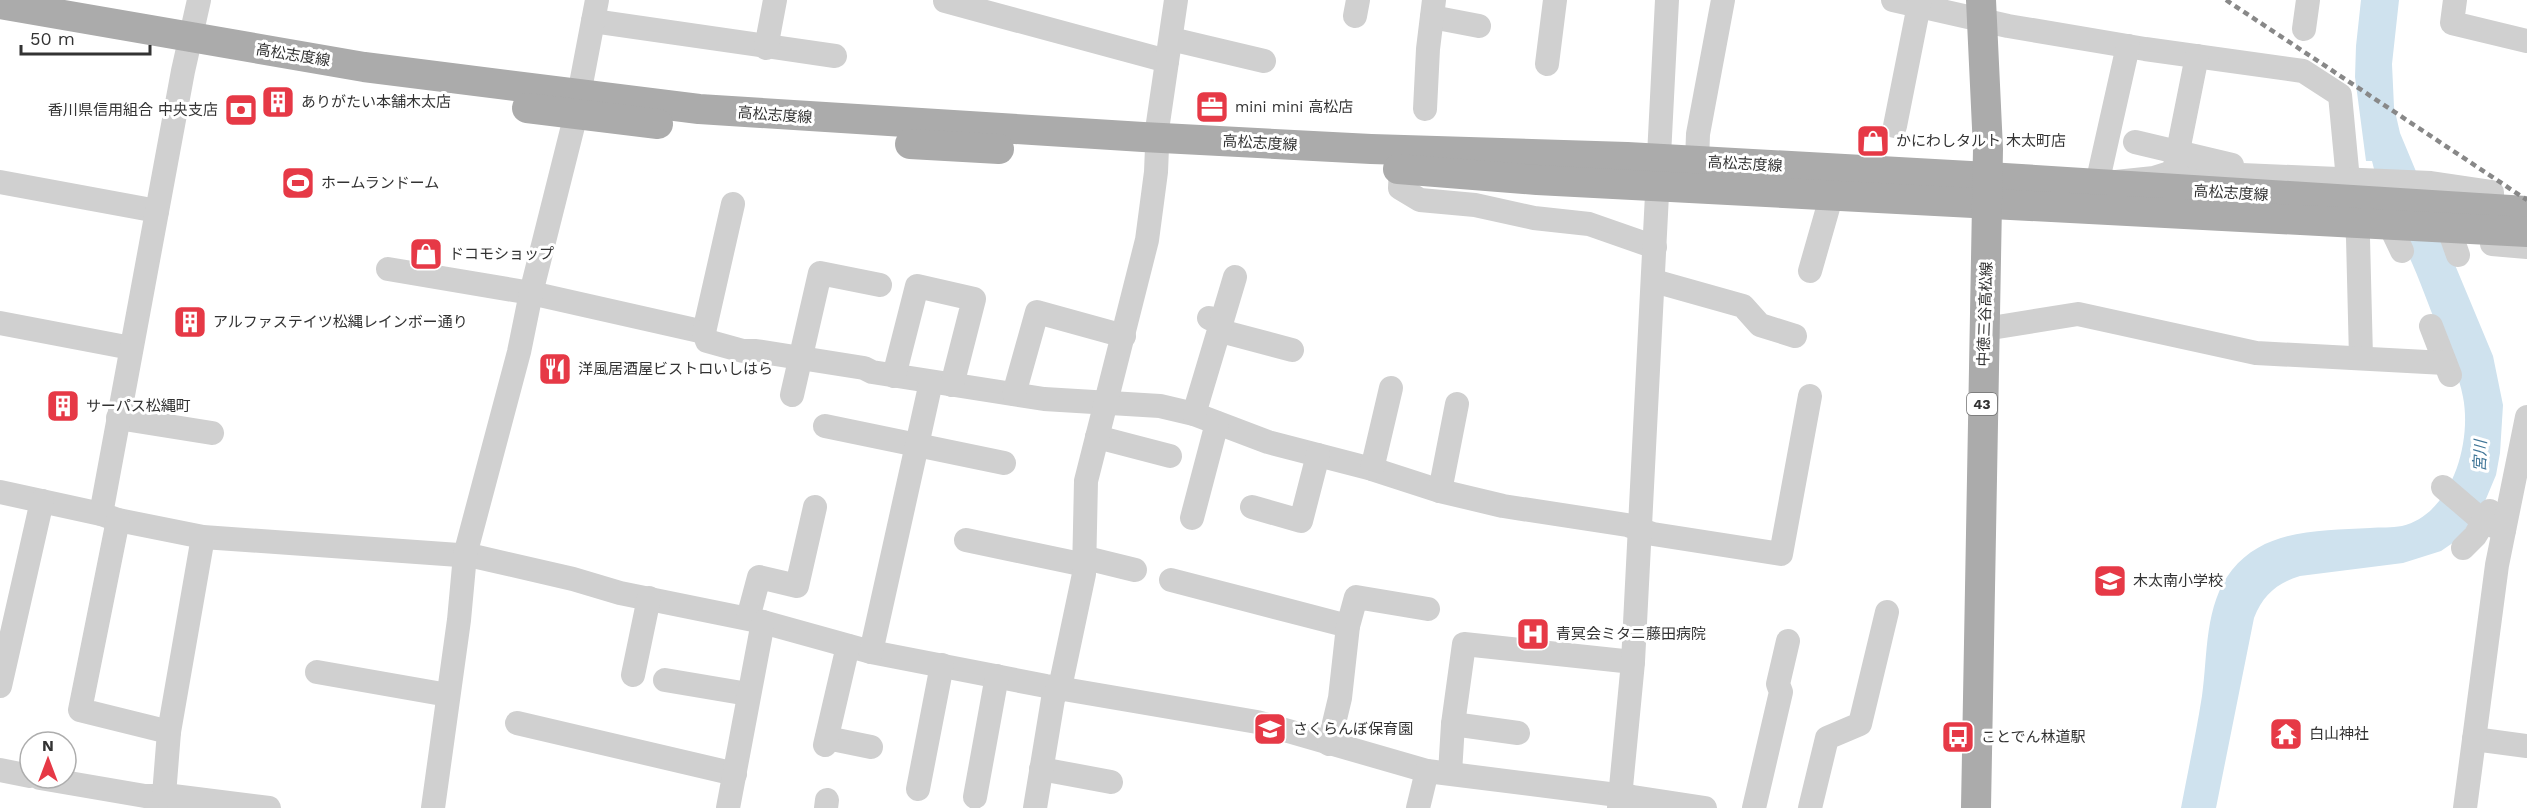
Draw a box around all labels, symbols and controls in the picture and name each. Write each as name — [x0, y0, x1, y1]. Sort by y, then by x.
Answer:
scale bar — [21, 18, 150, 56]
text: 50 m — [30, 28, 75, 49]
street label: 高松志度線 — [255, 40, 331, 70]
building icon: ありがたい本舗木太店 — [260, 84, 296, 120]
office icon: mini mini 高松店 — [1194, 89, 1230, 125]
bank icon: 香川県信用組合 中央支店 — [223, 92, 259, 128]
place label: ありがたい本舗木太店 — [301, 93, 451, 111]
place label: mini mini 高松店 — [1235, 98, 1353, 116]
place label: 香川県信用組合 中央支店 — [48, 101, 218, 119]
street label: 高松志度線 — [737, 103, 813, 127]
shop icon: かにわしタルト 木太町店 — [1855, 123, 1891, 159]
street label: 高松志度線 — [1222, 132, 1298, 154]
place label: かにわしタルト 木太町店 — [1896, 132, 2066, 150]
street label: 高松志度線 — [1707, 153, 1783, 175]
sports icon: ホームランドーム — [280, 165, 316, 201]
place label: ホームランドーム — [321, 174, 439, 192]
street label: 高松志度線 — [2193, 182, 2269, 204]
shop icon: ドコモショップ — [408, 236, 444, 272]
place label: ドコモショップ — [449, 245, 554, 263]
street label: 中徳三谷高松線 — [1974, 261, 1996, 367]
building icon: アルファステイツ松縄レインボー通り — [172, 304, 208, 340]
place label: アルファステイツ松縄レインボー通り — [213, 313, 468, 331]
restaurant icon: 洋風居酒屋ビストロいしはら — [537, 351, 573, 387]
place label: 洋風居酒屋ビストロいしはら — [578, 360, 773, 378]
building icon: サーパス松縄町 — [45, 388, 81, 424]
road number: 43 — [1967, 393, 1997, 415]
place label: サーパス松縄町 — [86, 397, 191, 415]
water label: 宮川 — [2470, 438, 2490, 472]
school or university icon: 木太南小学校 — [2092, 563, 2128, 599]
place label: 木太南小学校 — [2133, 572, 2223, 590]
hospital icon: 青冥会ミタニ藤田病院 — [1515, 616, 1551, 652]
place label: 青冥会ミタニ藤田病院 — [1556, 625, 1706, 643]
school or university icon: さくらんぼ保育園 — [1252, 711, 1288, 747]
temple icon: 白山神社 — [2268, 716, 2304, 752]
bus stop icon: ことでん林道駅 — [1940, 719, 1976, 755]
place label: さくらんぼ保育園 — [1293, 720, 1413, 738]
place label: 白山神社 — [2309, 725, 2369, 743]
place label: ことでん林道駅 — [1981, 728, 2086, 746]
north arrow — [18, 730, 78, 790]
text: N — [42, 736, 54, 755]

